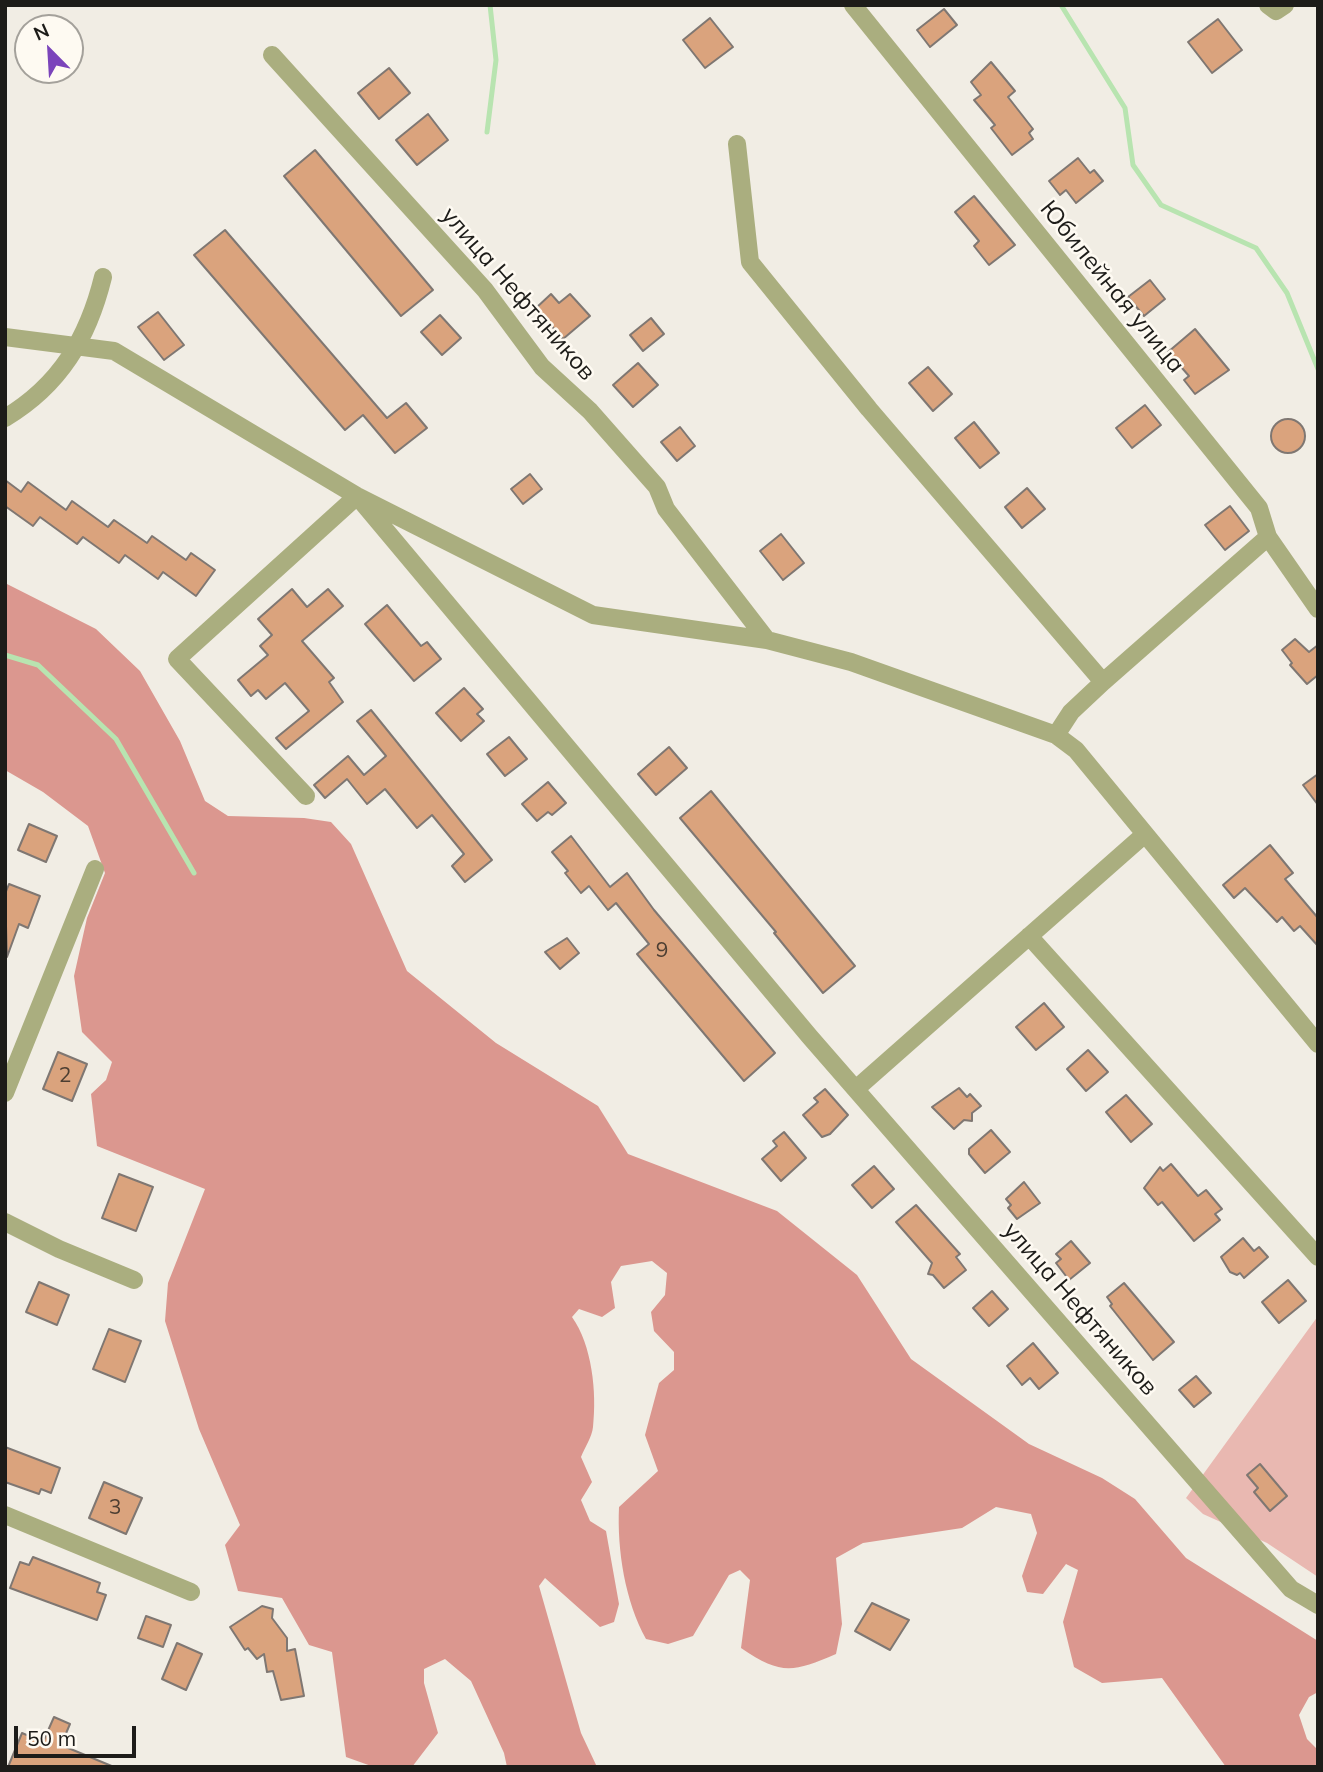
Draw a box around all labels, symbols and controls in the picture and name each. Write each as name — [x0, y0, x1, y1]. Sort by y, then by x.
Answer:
north arrow — [14, 14, 84, 84]
text: N — [30, 18, 53, 46]
street label: Юбилейная улица — [1034, 195, 1190, 379]
street label: улица Нефтяников — [435, 201, 601, 387]
house number: 9 — [656, 938, 668, 964]
house number: 2 — [59, 1063, 71, 1089]
street label: улица Нефтяников — [997, 1216, 1163, 1402]
house number: 3 — [109, 1495, 121, 1521]
scale bar — [18, 1712, 140, 1756]
text: 50 m — [27, 1725, 76, 1751]

